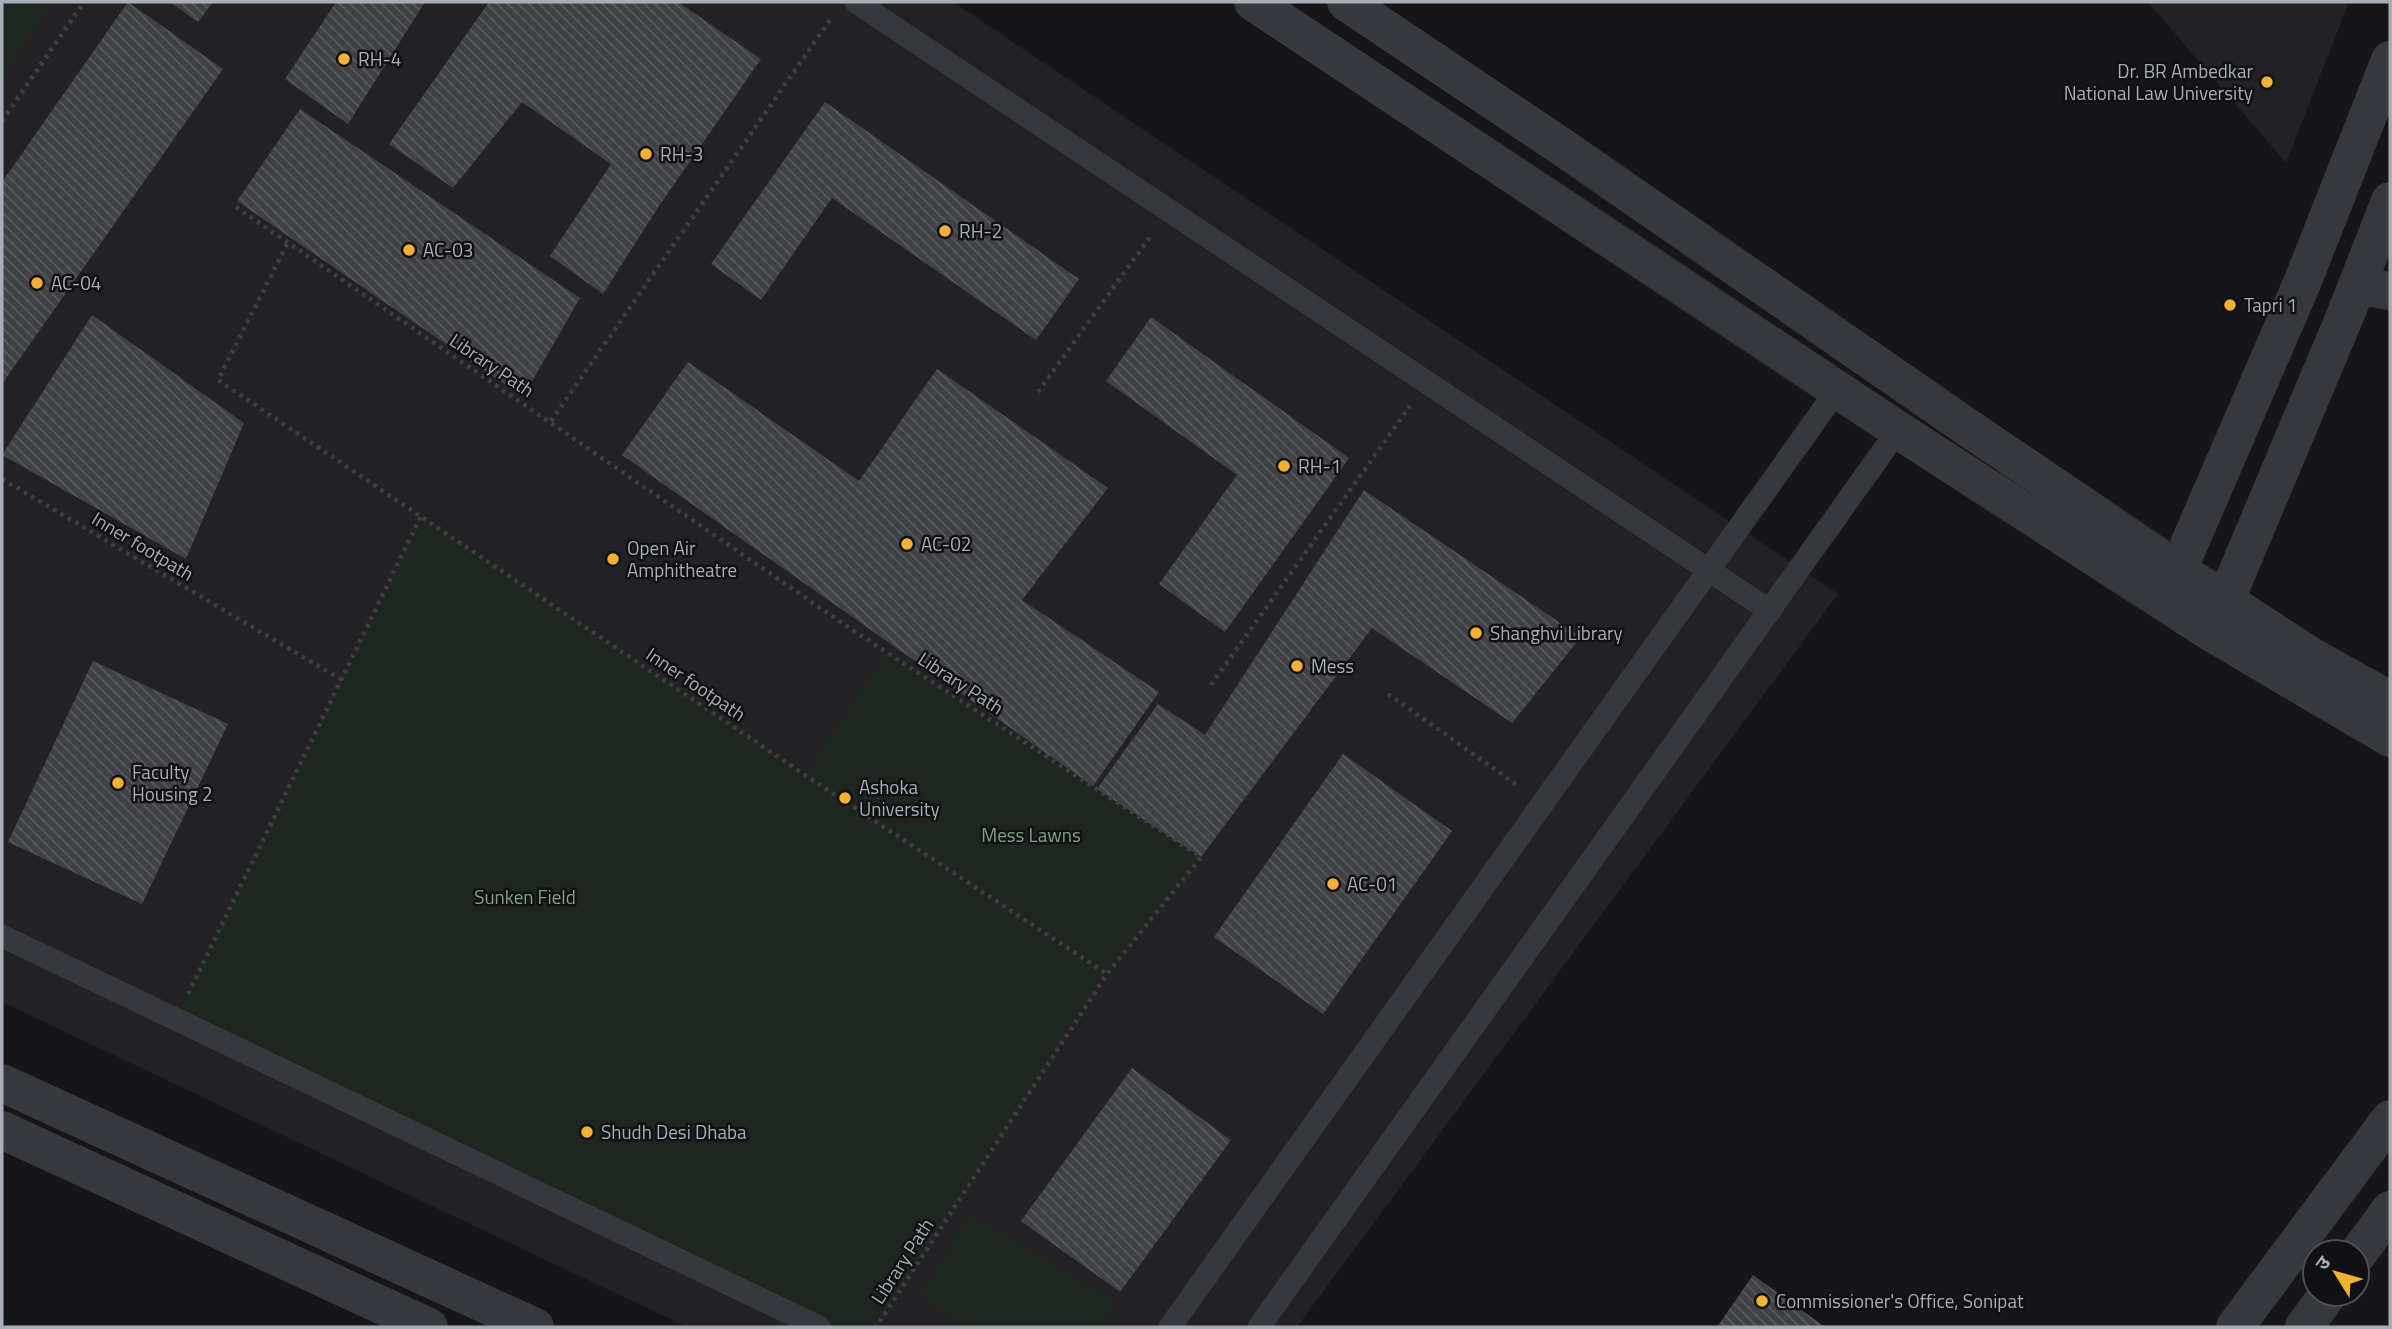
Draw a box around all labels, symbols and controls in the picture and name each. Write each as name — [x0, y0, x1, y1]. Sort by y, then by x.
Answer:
place label: RH-4 — [358, 44, 402, 73]
marker: RH-4 — [336, 51, 352, 67]
place label: Dr. BR Ambedkar National Law University — [2064, 56, 2253, 107]
marker: Dr. BR Ambedkar National Law University — [2259, 74, 2275, 90]
place label: RH-3 — [660, 139, 704, 168]
marker: RH-3 — [638, 146, 654, 162]
place label: RH-2 — [959, 216, 1003, 245]
marker: RH-2 — [937, 223, 953, 239]
place label: AC-03 — [423, 235, 473, 264]
marker: AC-03 — [401, 242, 417, 258]
place label: AC-04 — [51, 268, 101, 297]
marker: AC-04 — [29, 275, 45, 291]
place label: Tapri 1 — [2244, 290, 2297, 319]
marker: Tapri 1 — [2222, 297, 2238, 313]
street label: Library Path — [444, 325, 541, 404]
place label: RH-1 — [1298, 451, 1342, 480]
marker: RH-1 — [1276, 458, 1292, 474]
street label: Inner footpath — [87, 504, 200, 588]
place label: AC-02 — [921, 529, 971, 558]
place label: Open Air Amphitheatre — [627, 533, 737, 584]
marker: AC-02 — [899, 536, 915, 552]
marker: Open Air Amphitheatre — [605, 551, 621, 567]
place label: Shanghvi Library — [1490, 618, 1623, 647]
marker: Shanghvi Library — [1468, 625, 1484, 641]
street label: Inner footpath — [641, 640, 752, 728]
street label: Library Path — [913, 644, 1010, 721]
place label: Mess — [1311, 651, 1354, 680]
marker: Mess — [1289, 658, 1305, 674]
place label: Faculty Housing 2 — [132, 757, 213, 808]
place label: Ashoka University — [859, 772, 940, 823]
marker: Faculty Housing 2 — [110, 775, 126, 791]
marker: Ashoka University — [837, 790, 853, 806]
park label: Mess Lawns — [981, 820, 1081, 849]
place label: AC-01 — [1347, 869, 1397, 898]
marker: AC-01 — [1325, 876, 1341, 892]
park label: Sunken Field — [474, 882, 576, 911]
place label: Shudh Desi Dhaba — [601, 1117, 747, 1146]
marker: Shudh Desi Dhaba — [579, 1124, 595, 1140]
street label: Library Path — [863, 1212, 940, 1309]
north arrow — [2301, 1238, 2371, 1308]
text: उ — [2307, 1249, 2337, 1276]
place label: Commissioner's Office, Sonipat — [1776, 1286, 2024, 1315]
marker: Commissioner's Office, Sonipat — [1754, 1293, 1770, 1309]

